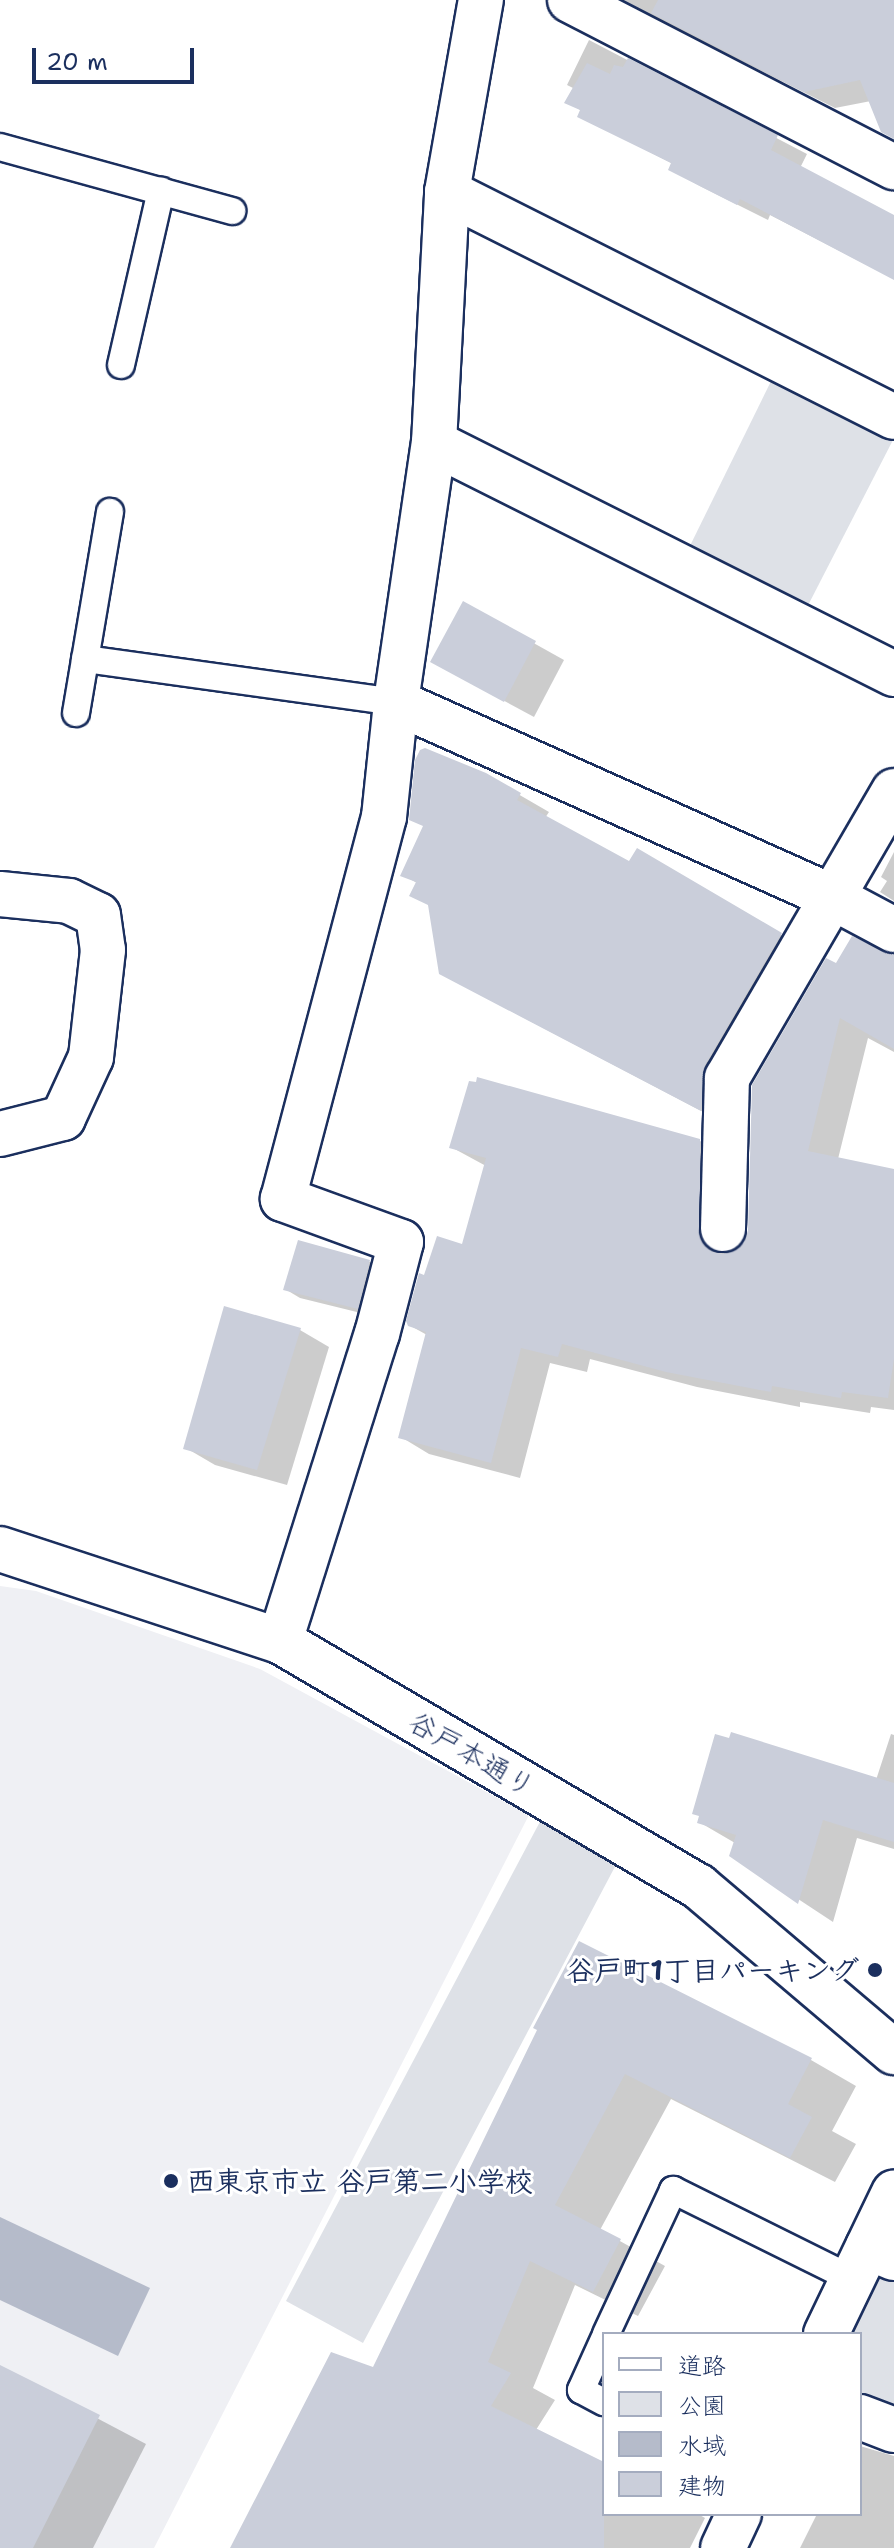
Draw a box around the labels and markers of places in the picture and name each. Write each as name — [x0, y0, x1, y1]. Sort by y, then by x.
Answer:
place label: 谷戸町1丁目パーキング — [566, 1953, 859, 1987]
marker: 谷戸町1丁目パーキング — [866, 1961, 884, 1979]
place label: 西東京市立 谷戸第二小学校 — [187, 2164, 533, 2198]
marker: 西東京市立 谷戸第二小学校 — [162, 2172, 180, 2190]

